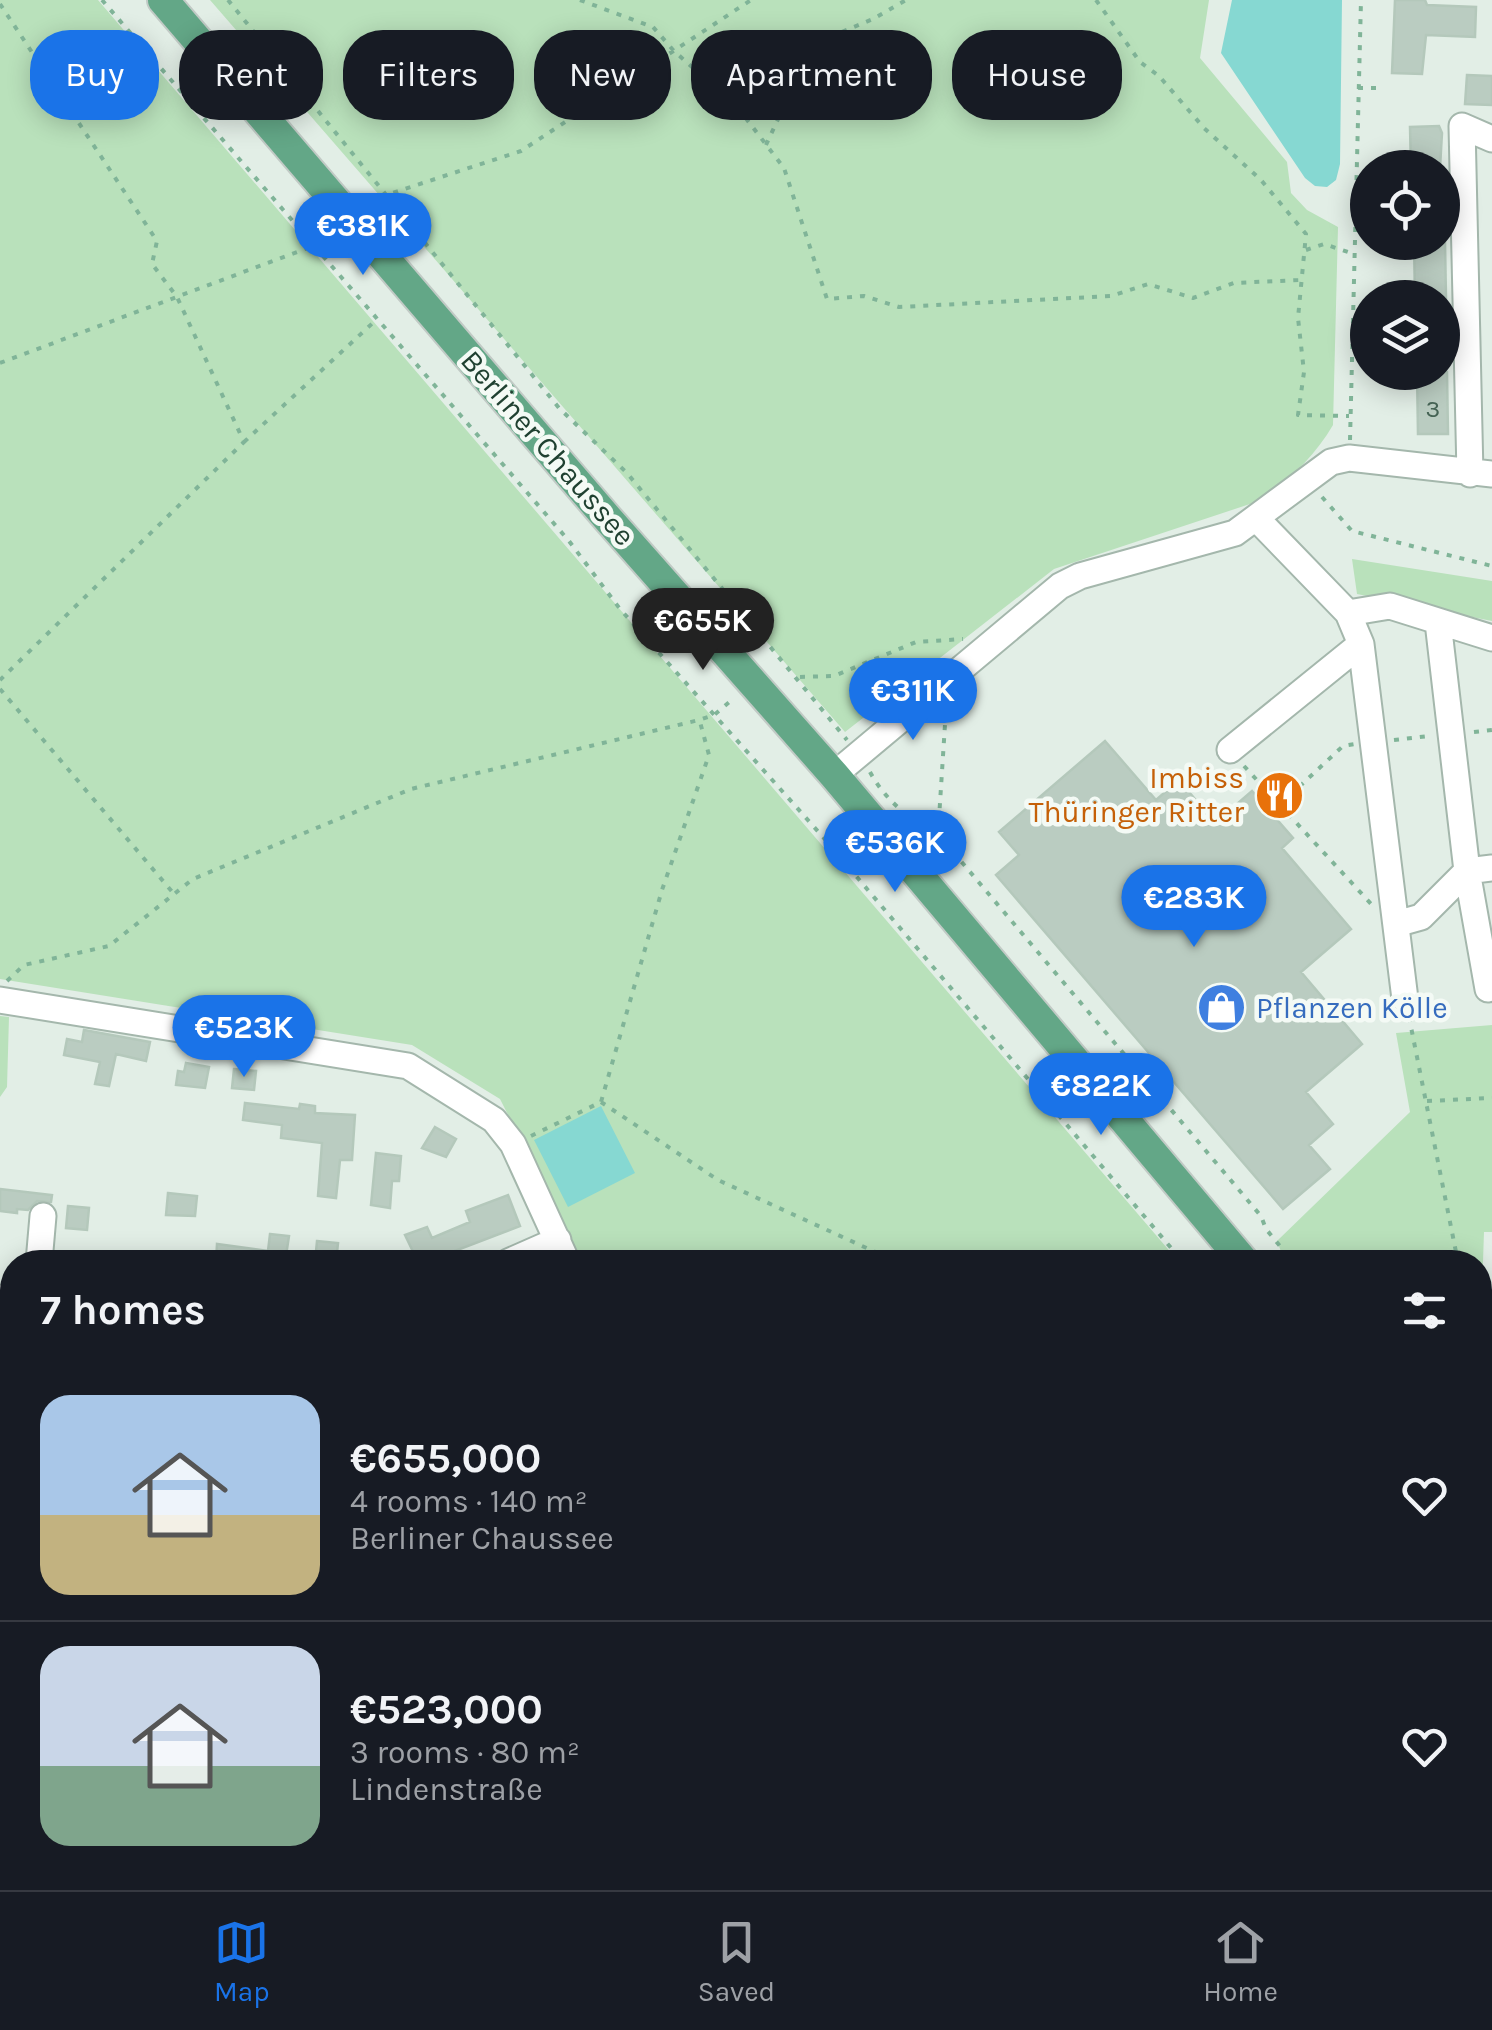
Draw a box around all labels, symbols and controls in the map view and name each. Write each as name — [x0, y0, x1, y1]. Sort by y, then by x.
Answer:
chip: Buy — [30, 30, 159, 120]
chip: Rent — [179, 30, 323, 120]
chip: Filters — [343, 30, 514, 120]
chip: New — [534, 30, 671, 120]
chip: Apartment — [691, 30, 932, 120]
chip: House — [952, 30, 1122, 120]
map controls — [1350, 150, 1460, 390]
button: locate — [1350, 150, 1460, 260]
pin: €381K — [293, 193, 433, 278]
text: €381K — [316, 207, 410, 244]
button: layers — [1350, 280, 1460, 390]
street label: Berliner Chaussee — [453, 343, 643, 553]
house number: 3 — [1426, 394, 1440, 423]
pin: €655K — [633, 588, 773, 673]
text: €655K — [654, 602, 752, 639]
pin: €311K — [843, 658, 983, 743]
text: €311K — [871, 672, 955, 709]
place label: Imbiss Thüringer Ritter — [1028, 760, 1244, 830]
restaurant icon: Imbiss Thüringer Ritter — [1253, 769, 1305, 821]
pin: €536K — [825, 810, 965, 895]
text: €536K — [845, 824, 945, 861]
pin: €283K — [1124, 865, 1264, 950]
text: €283K — [1143, 879, 1245, 916]
shop icon: Pflanzen Kölle — [1195, 982, 1247, 1034]
place label: Pflanzen Kölle — [1256, 990, 1448, 1026]
pin: €523K — [174, 995, 314, 1080]
text: €523K — [194, 1009, 294, 1046]
pin: €822K — [1031, 1053, 1171, 1138]
text: €822K — [1051, 1067, 1151, 1104]
icon: filters — [1397, 1283, 1452, 1338]
text: 7 homes — [40, 1285, 206, 1335]
text: €655,000 — [350, 1433, 541, 1483]
icon: home — [120, 1435, 240, 1555]
icon: heart — [1397, 1468, 1452, 1523]
text: 4 rooms · 140 m² — [350, 1483, 588, 1520]
text: Berliner Chaussee — [350, 1520, 614, 1557]
text: €523,000 — [350, 1684, 543, 1734]
icon: home — [120, 1686, 240, 1806]
icon: heart — [1397, 1719, 1452, 1774]
text: 3 rooms · 80 m² — [350, 1734, 580, 1771]
text: Lindenstraße — [350, 1771, 543, 1808]
tab: Map — [214, 1915, 270, 2008]
tab: Saved — [698, 1915, 775, 2008]
tab: Home — [1203, 1915, 1278, 2008]

